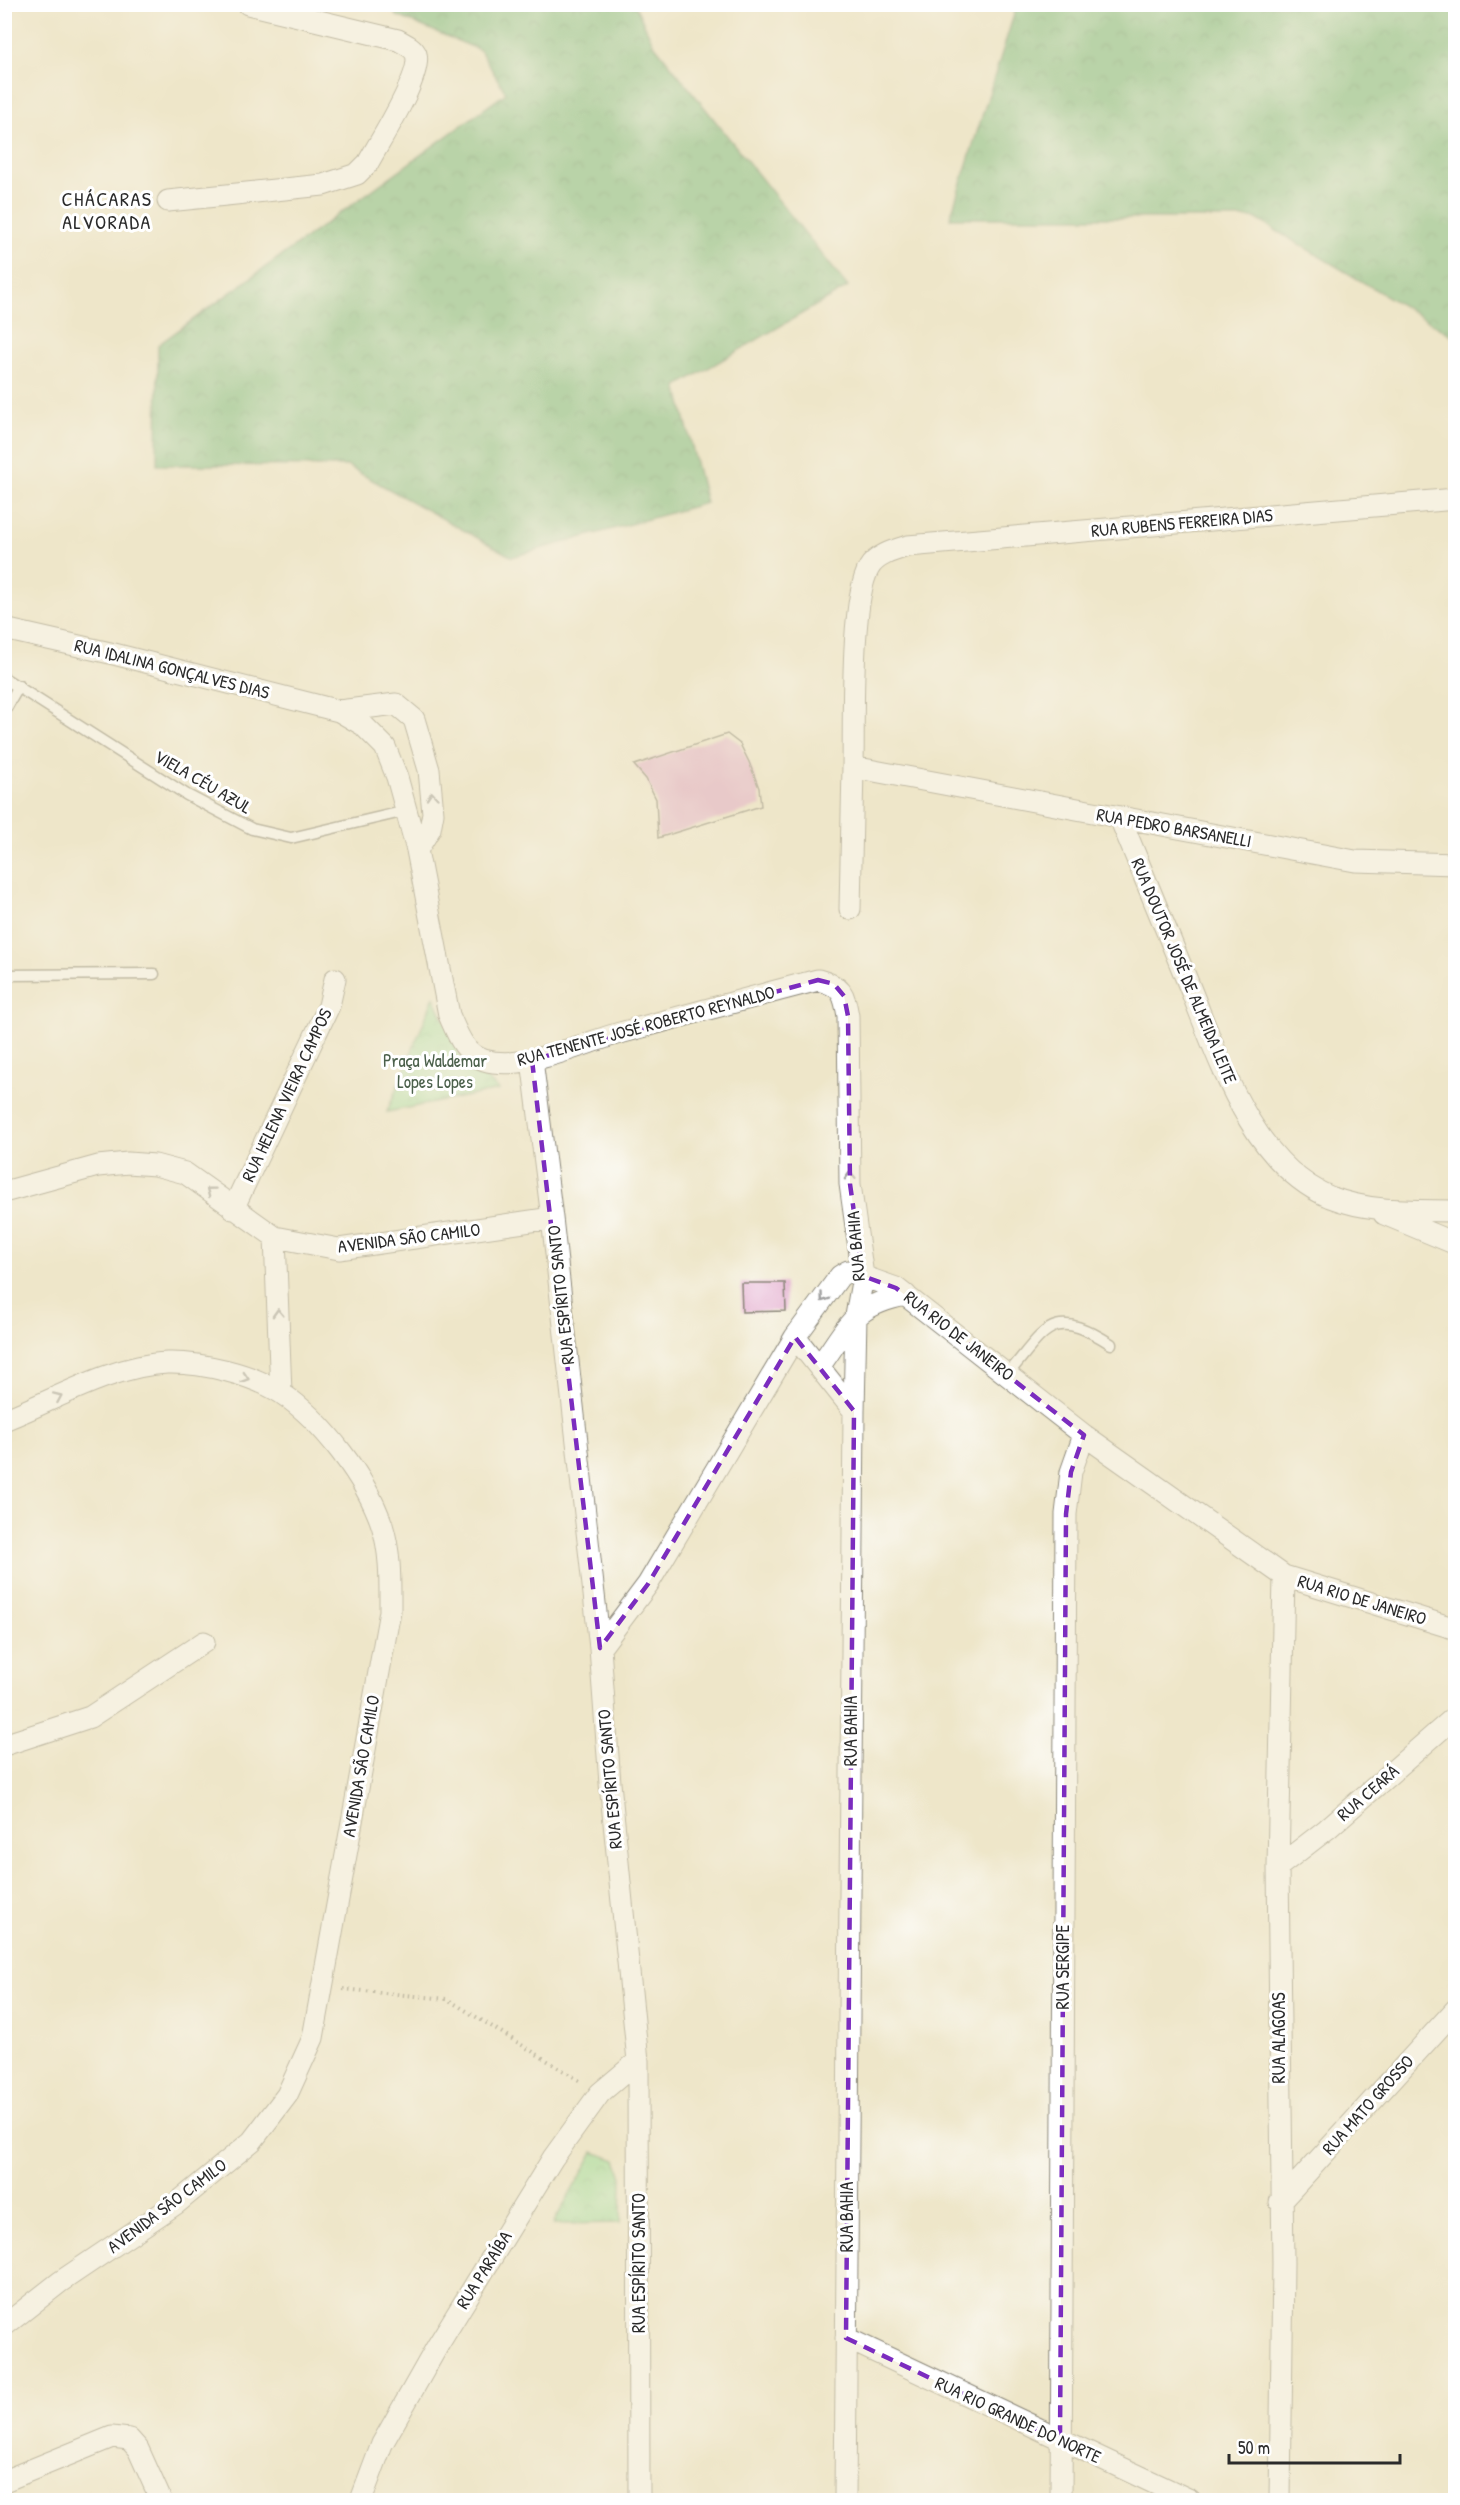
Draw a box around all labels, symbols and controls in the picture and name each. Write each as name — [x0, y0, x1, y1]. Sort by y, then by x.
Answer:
district label: CHÁCARAS ALVORADA — [62, 185, 152, 235]
street label: RUA RUBENS FERREIRA DIAS — [1090, 502, 1274, 543]
street label: RUA IDALINA GONÇALVES DIAS — [72, 632, 272, 705]
street label: VIELA CÉU AZUL — [150, 744, 257, 820]
one-way arrow — [425, 791, 438, 800]
street label: RUA PEDRO BARSANELLI — [1095, 802, 1253, 853]
street label: RUA DOUTOR JOSÉ DE ALMEIDA LEITE — [1125, 854, 1243, 1088]
street label: RUA TENENTE JOSÉ ROBERTO REYNALDO — [514, 979, 777, 1072]
street label: RUA HELENA VIEIRA CAMPOS — [235, 1004, 338, 1185]
park label: Praça Waldemar Lopes Lopes — [383, 1048, 487, 1094]
one-way arrow — [844, 1171, 857, 1180]
one-way arrow — [205, 1188, 216, 1199]
street label: RUA BAHIA — [840, 1210, 871, 1282]
street label: AVENIDA SÃO CAMILO — [336, 1216, 482, 1259]
street label: RUA ESPÍRITO SANTO — [541, 1224, 580, 1366]
street label: RUA RIO DE JANEIRO — [899, 1285, 1020, 1387]
one-way arrow — [820, 1291, 831, 1302]
one-way arrow — [272, 1309, 284, 1318]
one-way arrow — [239, 1370, 250, 1383]
one-way arrow — [52, 1392, 63, 1404]
street label: RUA RIO DE JANEIRO — [1295, 1568, 1430, 1631]
street label: AVENIDA SÃO CAMILO — [336, 1693, 385, 1839]
street label: RUA BAHIA — [838, 1696, 863, 1766]
street label: RUA ESPÍRITO SANTO — [591, 1708, 628, 1850]
street label: RUA CEARÁ — [1331, 1759, 1404, 1827]
street label: RUA SERGIPE — [1050, 1925, 1075, 2009]
street label: RUA ALAGOAS — [1266, 1993, 1291, 2083]
street label: RUA MATO GROSSO — [1316, 2049, 1419, 2160]
street label: AVENIDA SÃO CAMILO — [102, 2152, 232, 2259]
street label: RUA BAHIA — [834, 2182, 859, 2252]
street label: RUA ESPÍRITO SANTO — [626, 2193, 651, 2333]
street label: RUA PARAÍBA — [450, 2226, 517, 2313]
street label: RUA RIO GRANDE DO NORTE — [931, 2370, 1105, 2469]
scale bar — [1229, 2427, 1400, 2465]
text: 50 m — [1238, 2435, 1270, 2460]

